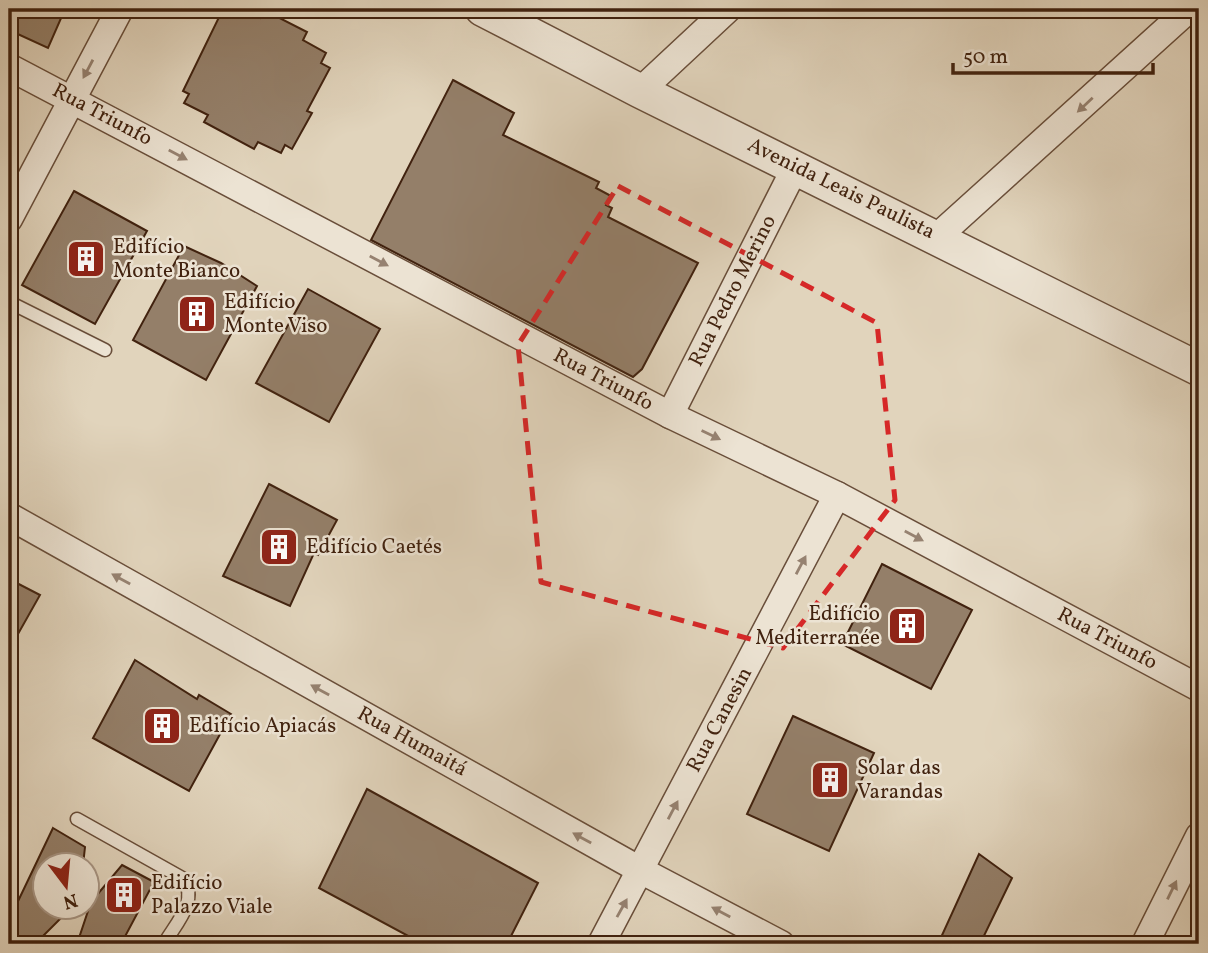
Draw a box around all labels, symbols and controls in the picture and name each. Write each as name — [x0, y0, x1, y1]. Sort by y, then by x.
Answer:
scale bar — [953, 32, 1152, 76]
text: 50 m — [963, 43, 1008, 72]
one-way arrow — [82, 59, 94, 79]
street label: Rua Triunfo — [47, 76, 157, 154]
one-way arrow — [1076, 96, 1093, 112]
street label: Avenida Leais Paulista — [742, 131, 940, 247]
one-way arrow — [168, 149, 188, 160]
street label: Rua Pedro Merino — [682, 210, 784, 372]
place label: Edifício Monte Bianco — [113, 233, 240, 286]
building icon: Edifício Monte Bianco — [65, 238, 107, 280]
one-way arrow — [369, 255, 389, 267]
place label: Edifício Monte Viso — [224, 288, 327, 341]
building icon: Edifício Monte Viso — [176, 293, 218, 335]
street label: Rua Triunfo — [548, 341, 658, 419]
one-way arrow — [701, 429, 721, 440]
building icon: Edifício Caetés — [258, 526, 300, 568]
one-way arrow — [905, 530, 925, 542]
place label: Edifício Caetés — [306, 533, 442, 562]
one-way arrow — [795, 555, 807, 575]
one-way arrow — [111, 573, 131, 585]
place label: Edifício Mediterranée — [755, 600, 880, 653]
street label: Rua Triunfo — [1052, 600, 1162, 678]
building icon: Edifício Mediterranée — [886, 605, 928, 647]
street label: Rua Canesin — [680, 662, 760, 778]
one-way arrow — [310, 684, 329, 696]
street label: Rua Humaitá — [352, 700, 472, 784]
building icon: Edifício Apiacás — [141, 705, 183, 747]
place label: Edifício Apiacás — [189, 712, 336, 741]
place label: Solar das Varandas — [857, 754, 943, 807]
building icon: Solar das Varandas — [809, 759, 851, 801]
one-way arrow — [667, 800, 679, 820]
one-way arrow — [572, 832, 592, 844]
north arrow — [32, 852, 102, 922]
place label: Edifício Palazzo Viale — [151, 869, 273, 922]
building icon: Edifício Palazzo Viale — [103, 874, 145, 916]
one-way arrow — [1167, 880, 1178, 900]
text: N — [60, 886, 80, 915]
one-way arrow — [615, 897, 627, 917]
one-way arrow — [711, 907, 731, 918]

